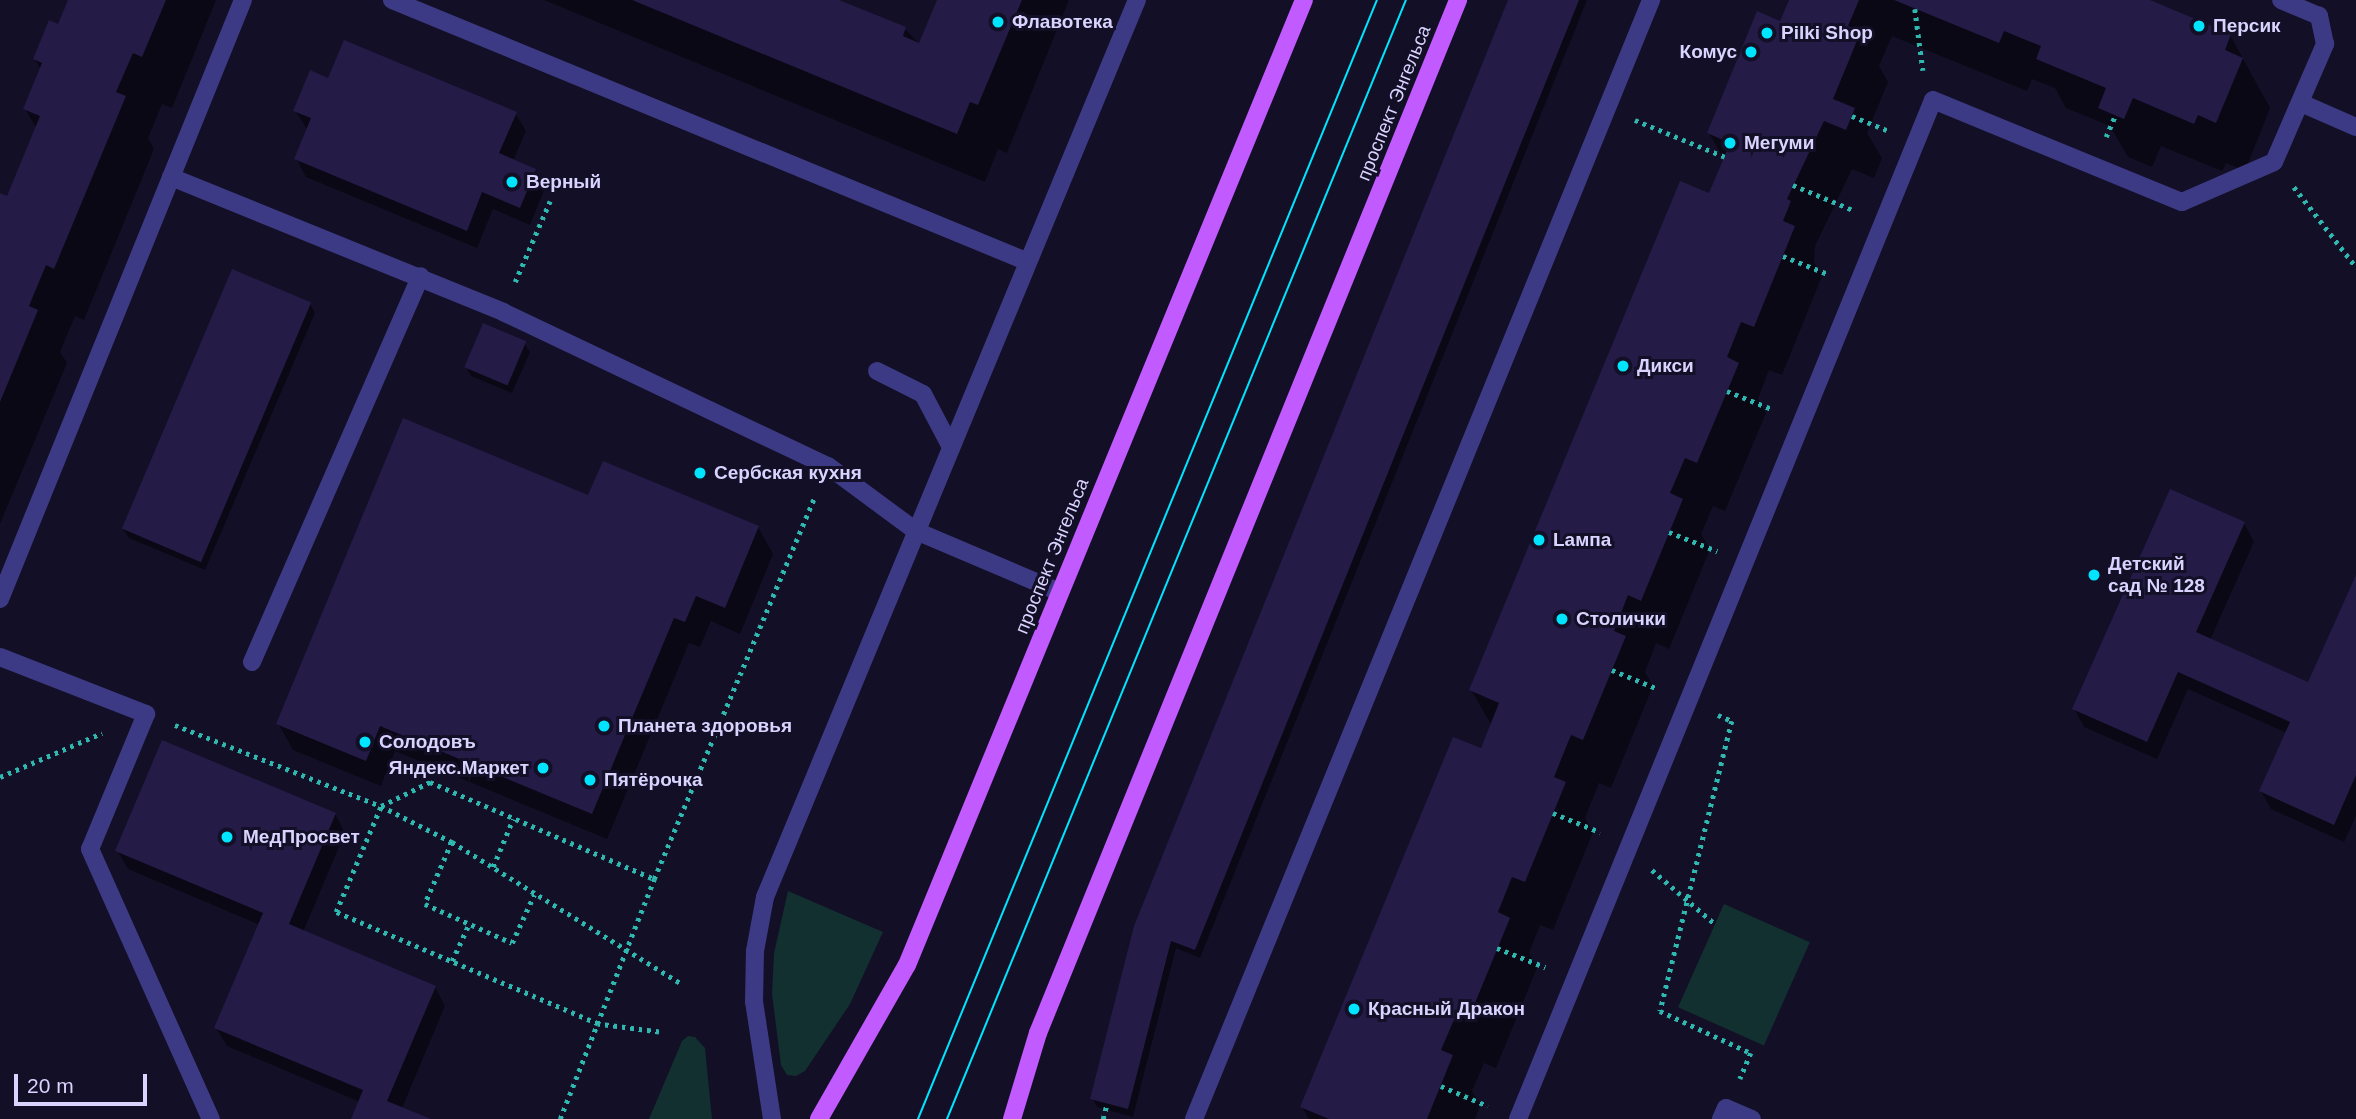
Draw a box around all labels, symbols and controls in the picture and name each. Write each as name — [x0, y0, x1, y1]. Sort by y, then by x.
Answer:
place label: Флавотека — [1012, 11, 1113, 33]
marker: Флавотека — [990, 14, 1006, 30]
place label: Персик — [2213, 15, 2281, 37]
marker: Персик — [2191, 18, 2207, 34]
street label: проспект Энгельса — [1352, 22, 1436, 184]
place label: Pilki Shop — [1781, 22, 1873, 44]
marker: Pilki Shop — [1759, 25, 1775, 41]
place label: Комус — [1680, 41, 1737, 63]
marker: Комус — [1743, 44, 1759, 60]
place label: Мегуми — [1744, 132, 1814, 154]
marker: Мегуми — [1722, 135, 1738, 151]
place label: Верный — [526, 171, 601, 193]
marker: Верный — [504, 174, 520, 190]
place label: Дикси — [1637, 355, 1694, 377]
marker: Дикси — [1615, 358, 1631, 374]
place label: Сербская кухня — [714, 462, 862, 484]
marker: Сербская кухня — [692, 465, 708, 481]
street label: проспект Энгельса — [1010, 475, 1094, 637]
place label: Lампа — [1553, 529, 1611, 551]
marker: Lампа — [1531, 532, 1547, 548]
place label: Детский сад № 128 — [2108, 553, 2205, 597]
marker: Детский сад № 128 — [2086, 567, 2102, 583]
place label: Столички — [1576, 608, 1666, 630]
marker: Столички — [1554, 611, 1570, 627]
place label: Планета здоровья — [618, 715, 792, 737]
marker: Планета здоровья — [596, 718, 612, 734]
place label: Солодовъ — [379, 731, 476, 753]
marker: Солодовъ — [357, 734, 373, 750]
place label: Яндекс.Маркет — [389, 757, 529, 779]
marker: Яндекс.Маркет — [535, 760, 551, 776]
place label: Пятёрочка — [604, 769, 702, 791]
marker: Пятёрочка — [582, 772, 598, 788]
place label: МедПросвет — [243, 826, 360, 848]
marker: МедПросвет — [217, 827, 237, 847]
place label: Красный Дракон — [1368, 998, 1525, 1020]
marker: Красный Дракон — [1346, 1001, 1362, 1017]
scale bar — [18, 1060, 150, 1104]
text: 20 m — [27, 1074, 74, 1097]

